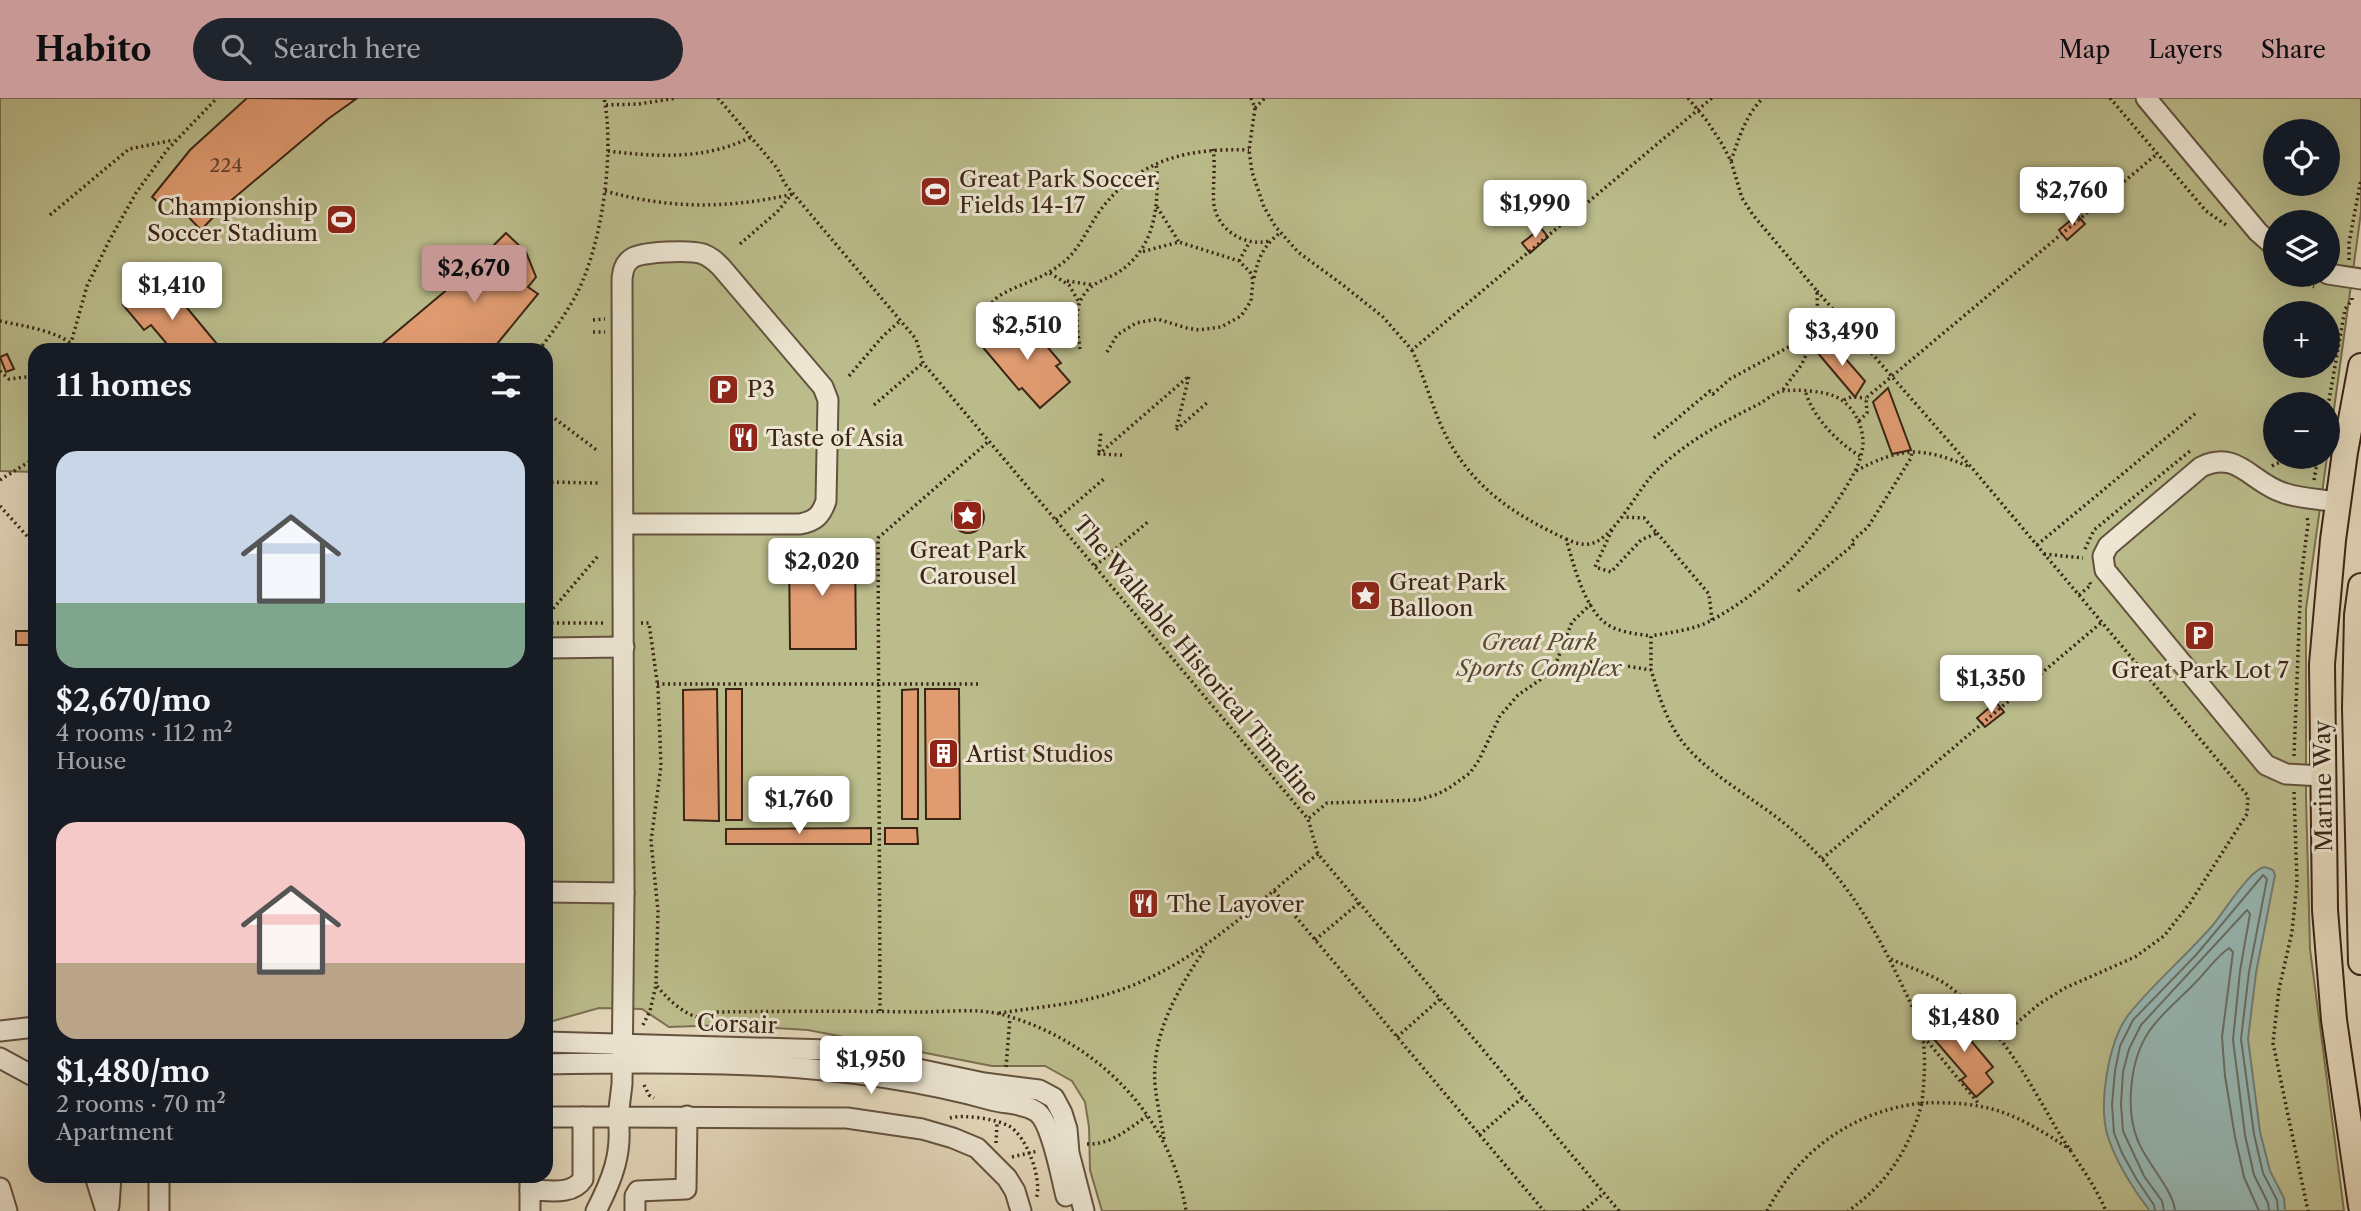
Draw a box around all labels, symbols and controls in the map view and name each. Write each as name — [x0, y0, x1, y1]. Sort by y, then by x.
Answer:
search box — [193, 18, 683, 81]
text: Habito — [35, 29, 151, 70]
icon: search — [217, 30, 255, 68]
text: Search here — [273, 33, 421, 65]
text: Map — [2059, 35, 2110, 64]
text: Layers — [2148, 35, 2223, 64]
text: Share — [2261, 35, 2326, 64]
map controls — [2263, 119, 2340, 469]
button: locate — [2263, 119, 2340, 196]
house number: 224 — [210, 154, 242, 177]
place label: Great Park Soccer Fields 14-17 — [959, 165, 1157, 219]
pin: $2,760 — [2015, 167, 2129, 227]
sports icon: Great Park Soccer Fields 14-17 — [919, 175, 953, 209]
text: $2,760 — [2036, 176, 2108, 204]
pin: $1,990 — [1478, 180, 1592, 240]
text: $1,990 — [1499, 189, 1571, 217]
place label: Championship Soccer Stadium — [147, 193, 318, 247]
sports icon: Championship Soccer Stadium — [324, 203, 358, 237]
button: layers — [2263, 210, 2340, 287]
pin: $2,670 — [417, 246, 531, 305]
text: $2,670 — [438, 254, 510, 282]
pin: $1,410 — [115, 262, 229, 322]
text: $1,410 — [138, 271, 206, 299]
button: + — [2263, 301, 2340, 378]
pin: $2,510 — [970, 302, 1084, 362]
pin: $3,490 — [1785, 308, 1899, 368]
text: $2,510 — [992, 311, 1062, 339]
text: $3,490 — [1805, 317, 1879, 345]
icon: filters — [487, 366, 525, 404]
text: 11 homes — [56, 367, 192, 404]
parking icon: P3 — [707, 372, 741, 406]
place label: P3 — [747, 375, 775, 403]
button: − — [2263, 392, 2340, 469]
restaurant icon: Taste of Asia — [726, 421, 760, 455]
place label: Taste of Asia — [766, 424, 905, 452]
icon: home — [228, 496, 354, 622]
place icon: Great Park Carousel — [951, 499, 985, 533]
street label: The Walkable Historical Timeline — [1067, 510, 1325, 810]
place label: Great Park Carousel — [909, 536, 1028, 590]
pin: $2,020 — [765, 538, 879, 598]
text: $2,020 — [784, 547, 860, 575]
place label: Great Park Balloon — [1389, 568, 1508, 622]
place icon: Great Park Balloon — [1349, 578, 1383, 612]
parking icon: Great Park Lot 7 — [2183, 619, 2217, 653]
park label: Great Park Sports Complex — [1455, 628, 1623, 682]
pin: $1,350 — [1934, 656, 2048, 715]
place label: Great Park Lot 7 — [2111, 656, 2289, 684]
text: $1,350 — [1956, 664, 2026, 692]
text: $2,670/mo — [56, 682, 211, 719]
text: 4 rooms · 112 m² — [56, 719, 233, 747]
street label: Marine Way — [2308, 720, 2338, 852]
building icon: Artist Studios — [926, 737, 960, 771]
place label: Artist Studios — [965, 740, 1113, 768]
text: House — [56, 747, 126, 775]
pin: $1,760 — [742, 776, 856, 836]
text: $1,760 — [764, 785, 834, 813]
icon: home — [228, 867, 354, 993]
restaurant icon: The Layover — [1127, 887, 1161, 921]
place label: The Layover — [1167, 890, 1305, 918]
pin: $1,480 — [1907, 995, 2021, 1054]
text: $1,480 — [1928, 1003, 2000, 1031]
street label: Corsair — [696, 1009, 778, 1039]
pin: $1,950 — [814, 1037, 928, 1096]
text: $1,950 — [836, 1045, 906, 1073]
text: $1,480/mo — [56, 1053, 210, 1090]
text: 2 rooms · 70 m² — [56, 1090, 226, 1118]
text: Apartment — [56, 1118, 174, 1146]

